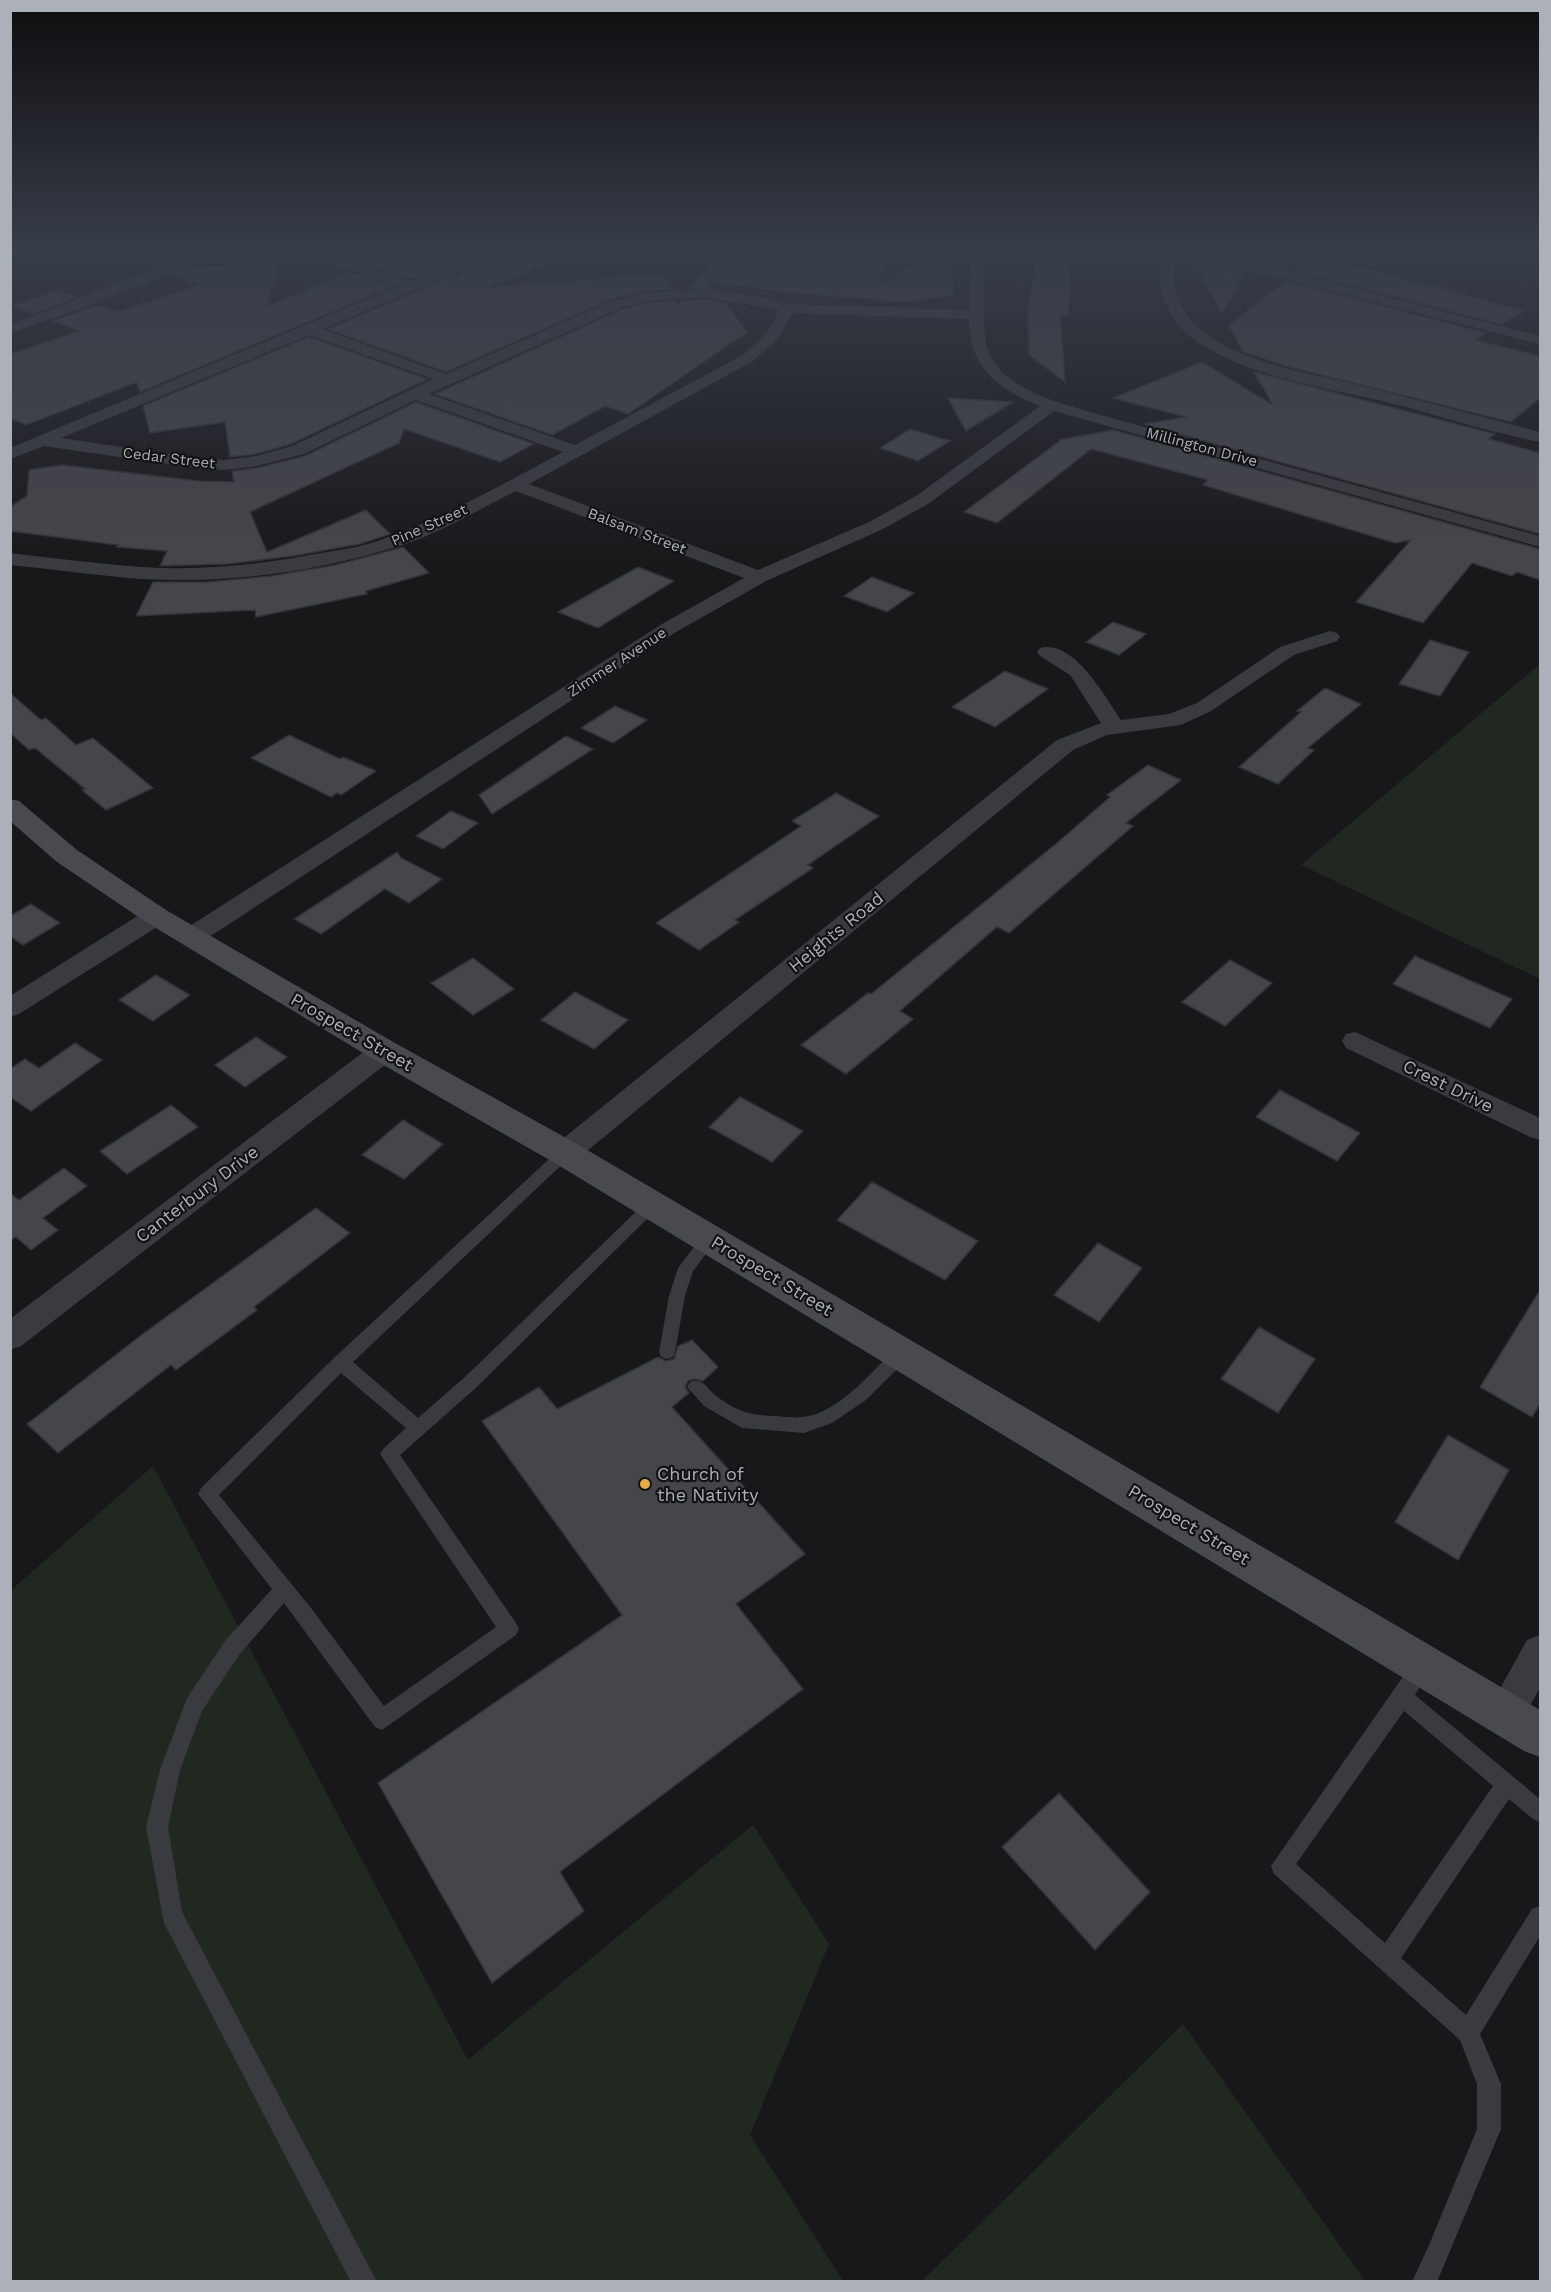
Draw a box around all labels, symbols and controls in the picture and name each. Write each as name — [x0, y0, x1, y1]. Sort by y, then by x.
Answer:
street label: Millington Drive — [1144, 424, 1260, 470]
street label: Cedar Street — [122, 443, 217, 473]
street label: Pine Street — [388, 500, 470, 550]
street label: Balsam Street — [585, 504, 689, 558]
street label: Zimmer Avenue — [564, 623, 670, 701]
street label: Heights Road — [784, 887, 887, 976]
street label: Prospect Street — [287, 988, 418, 1075]
street label: Crest Drive — [1400, 1055, 1497, 1116]
street label: Canterbury Drive — [131, 1141, 262, 1247]
street label: Prospect Street — [708, 1231, 837, 1320]
place label: Church of the Nativity — [657, 1463, 759, 1505]
marker: Church of the Nativity — [638, 1477, 652, 1491]
street label: Prospect Street — [1125, 1480, 1254, 1569]

